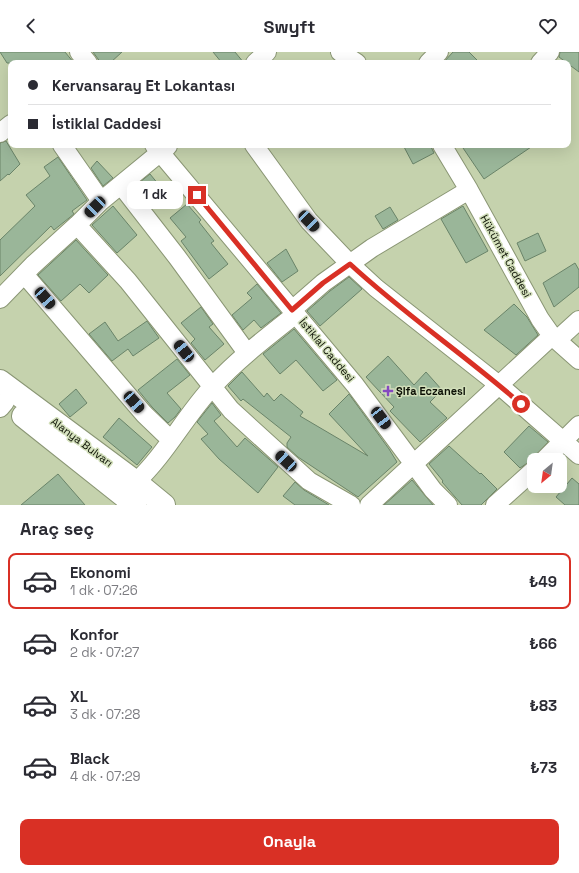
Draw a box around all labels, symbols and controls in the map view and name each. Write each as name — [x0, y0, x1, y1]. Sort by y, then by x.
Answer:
icon: back — [20, 15, 42, 37]
text: Swyft — [264, 15, 315, 38]
icon: heart — [537, 15, 559, 37]
text: Kervansaray Et Lokantası — [52, 76, 235, 95]
text: İstiklal Caddesi — [52, 114, 161, 133]
callout: 1 dk — [127, 181, 183, 209]
text: 1 dk — [143, 186, 167, 203]
route end — [188, 186, 206, 204]
car — [82, 194, 108, 220]
car — [296, 208, 322, 234]
street label: Hükümet Caddesi — [477, 212, 535, 300]
car — [33, 285, 57, 311]
street label: İstiklal Caddesi — [296, 315, 358, 385]
car — [172, 338, 196, 364]
place label: Şifa Eczanesi — [396, 384, 466, 398]
marker: Şifa Eczanesi — [383, 386, 393, 396]
car — [122, 389, 146, 415]
route start — [512, 395, 530, 413]
car — [369, 405, 393, 431]
street label: Alanya Bulvarı — [48, 414, 116, 470]
car — [273, 448, 299, 474]
north arrow — [527, 453, 567, 493]
map controls — [527, 453, 567, 493]
text: Araç seç — [20, 517, 94, 540]
icon: car — [22, 563, 58, 599]
text: Ekonomi — [70, 563, 131, 582]
text: ₺49 — [529, 572, 557, 591]
text: 1 dk · 07:26 — [70, 582, 138, 599]
icon: car — [22, 625, 58, 661]
text: Konfor — [70, 625, 119, 644]
text: ₺66 — [529, 634, 557, 653]
text: 2 dk · 07:27 — [70, 644, 139, 661]
icon: car — [22, 687, 58, 723]
text: XL — [70, 687, 88, 706]
text: ₺83 — [530, 696, 557, 715]
text: 3 dk · 07:28 — [70, 706, 140, 723]
icon: car — [22, 749, 58, 785]
text: Black — [70, 749, 110, 768]
text: ₺73 — [530, 758, 557, 777]
text: 4 dk · 07:29 — [70, 768, 140, 785]
button: Onayla — [20, 819, 559, 865]

